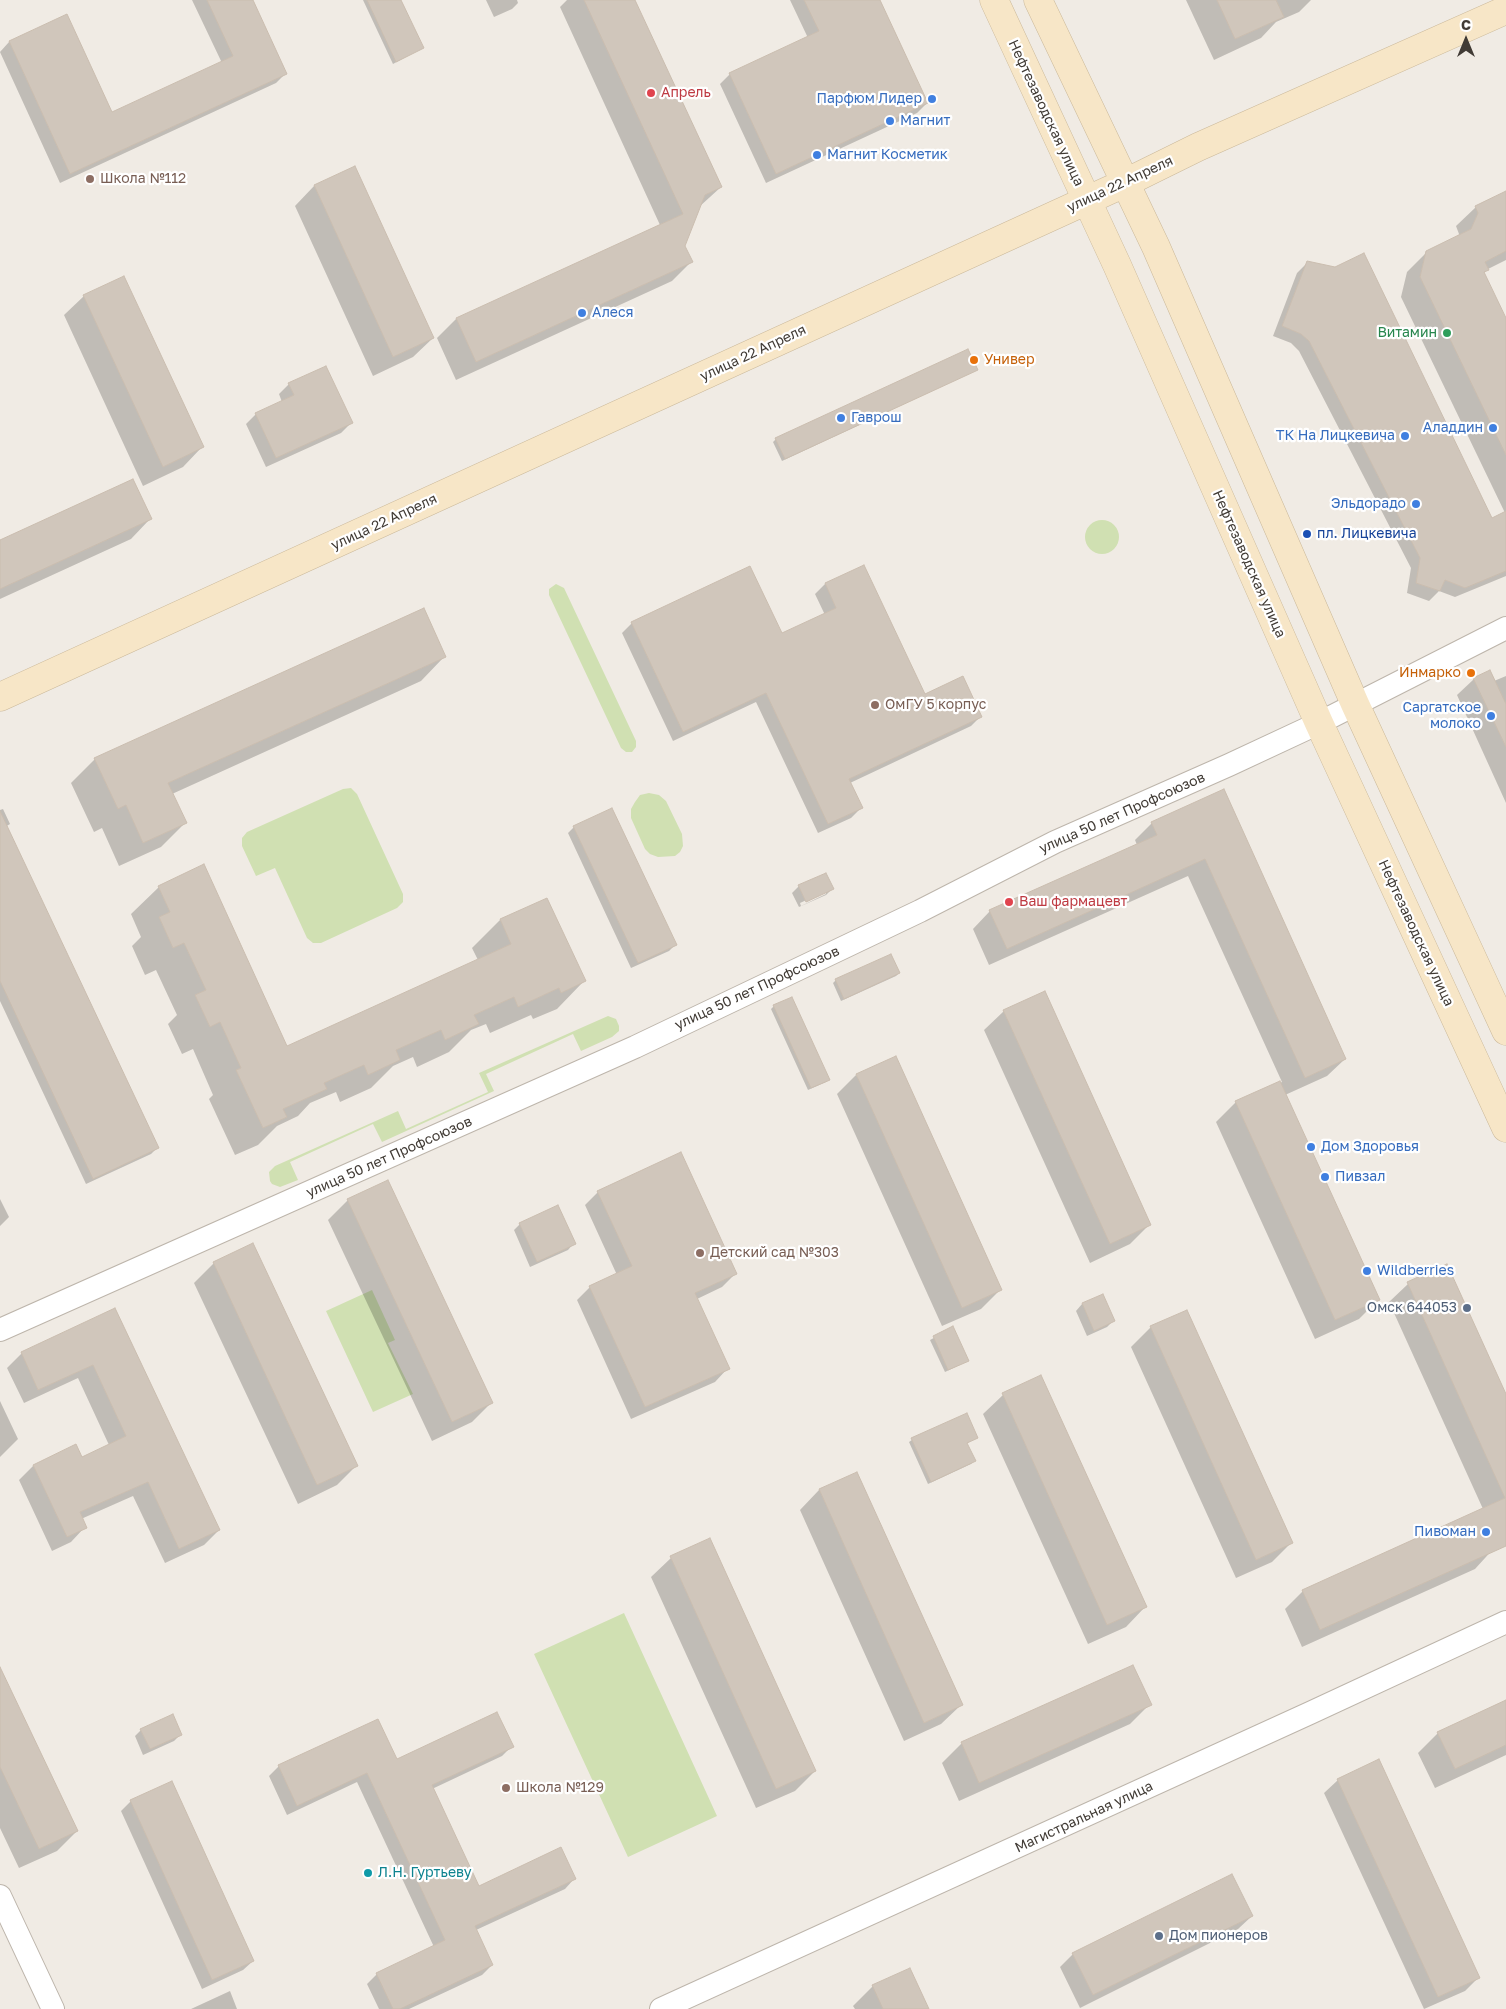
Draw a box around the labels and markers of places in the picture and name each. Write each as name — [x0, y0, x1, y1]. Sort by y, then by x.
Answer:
place label: Апрель — [661, 85, 711, 101]
marker: Апрель — [645, 87, 657, 99]
place label: Парфюм Лидер — [816, 91, 922, 107]
marker: Парфюм Лидер — [926, 93, 938, 105]
place label: Магнит — [900, 113, 950, 129]
marker: Магнит — [884, 115, 896, 127]
place label: Магнит Косметик — [827, 147, 948, 163]
marker: Магнит Косметик — [811, 149, 823, 161]
place label: Школа №112 — [100, 171, 186, 187]
marker: Школа №112 — [84, 173, 96, 185]
place label: Алеся — [592, 305, 634, 321]
marker: Алеся — [576, 307, 588, 319]
place label: Витамин — [1377, 325, 1437, 341]
marker: Витамин — [1441, 327, 1453, 339]
place label: Универ — [984, 352, 1035, 368]
marker: Универ — [968, 354, 980, 366]
place label: Гаврош — [851, 410, 902, 426]
marker: Гаврош — [835, 412, 847, 424]
place label: Аладдин — [1423, 420, 1483, 436]
marker: Аладдин — [1487, 422, 1499, 434]
place label: ТК На Лицкевича — [1276, 428, 1395, 444]
marker: ТК На Лицкевича — [1399, 430, 1411, 442]
place label: Эльдорадо — [1331, 496, 1406, 512]
marker: Эльдорадо — [1410, 498, 1422, 510]
place label: пл. Лицкевича — [1317, 526, 1417, 542]
marker: пл. Лицкевича — [1301, 528, 1313, 540]
place label: Инмарко — [1399, 665, 1461, 681]
marker: Инмарко — [1465, 667, 1477, 679]
place label: ОмГУ 5 корпус — [885, 697, 986, 713]
marker: ОмГУ 5 корпус — [869, 699, 881, 711]
place label: Саргатское молоко — [1402, 700, 1481, 732]
marker: Саргатское молоко — [1485, 710, 1497, 722]
place label: Ваш фармацевт — [1019, 894, 1127, 910]
marker: Ваш фармацевт — [1003, 896, 1015, 908]
place label: Дом Здоровья — [1321, 1139, 1419, 1155]
marker: Дом Здоровья — [1305, 1141, 1317, 1153]
place label: Пивзал — [1335, 1169, 1385, 1185]
marker: Пивзал — [1319, 1171, 1331, 1183]
place label: Детский сад №303 — [710, 1245, 839, 1261]
marker: Детский сад №303 — [694, 1247, 706, 1259]
place label: Wildberries — [1377, 1263, 1454, 1279]
marker: Wildberries — [1361, 1265, 1373, 1277]
place label: Омск 644053 — [1367, 1300, 1457, 1316]
marker: Омск 644053 — [1461, 1302, 1473, 1314]
place label: Пивоман — [1414, 1524, 1476, 1540]
marker: Пивоман — [1480, 1526, 1492, 1538]
place label: Школа №129 — [516, 1780, 604, 1796]
marker: Школа №129 — [500, 1782, 512, 1794]
place label: Л.Н. Гуртьеву — [378, 1865, 472, 1881]
marker: Л.Н. Гуртьеву — [362, 1867, 374, 1879]
place label: Дом пионеров — [1169, 1928, 1268, 1944]
marker: Дом пионеров — [1153, 1930, 1165, 1942]

